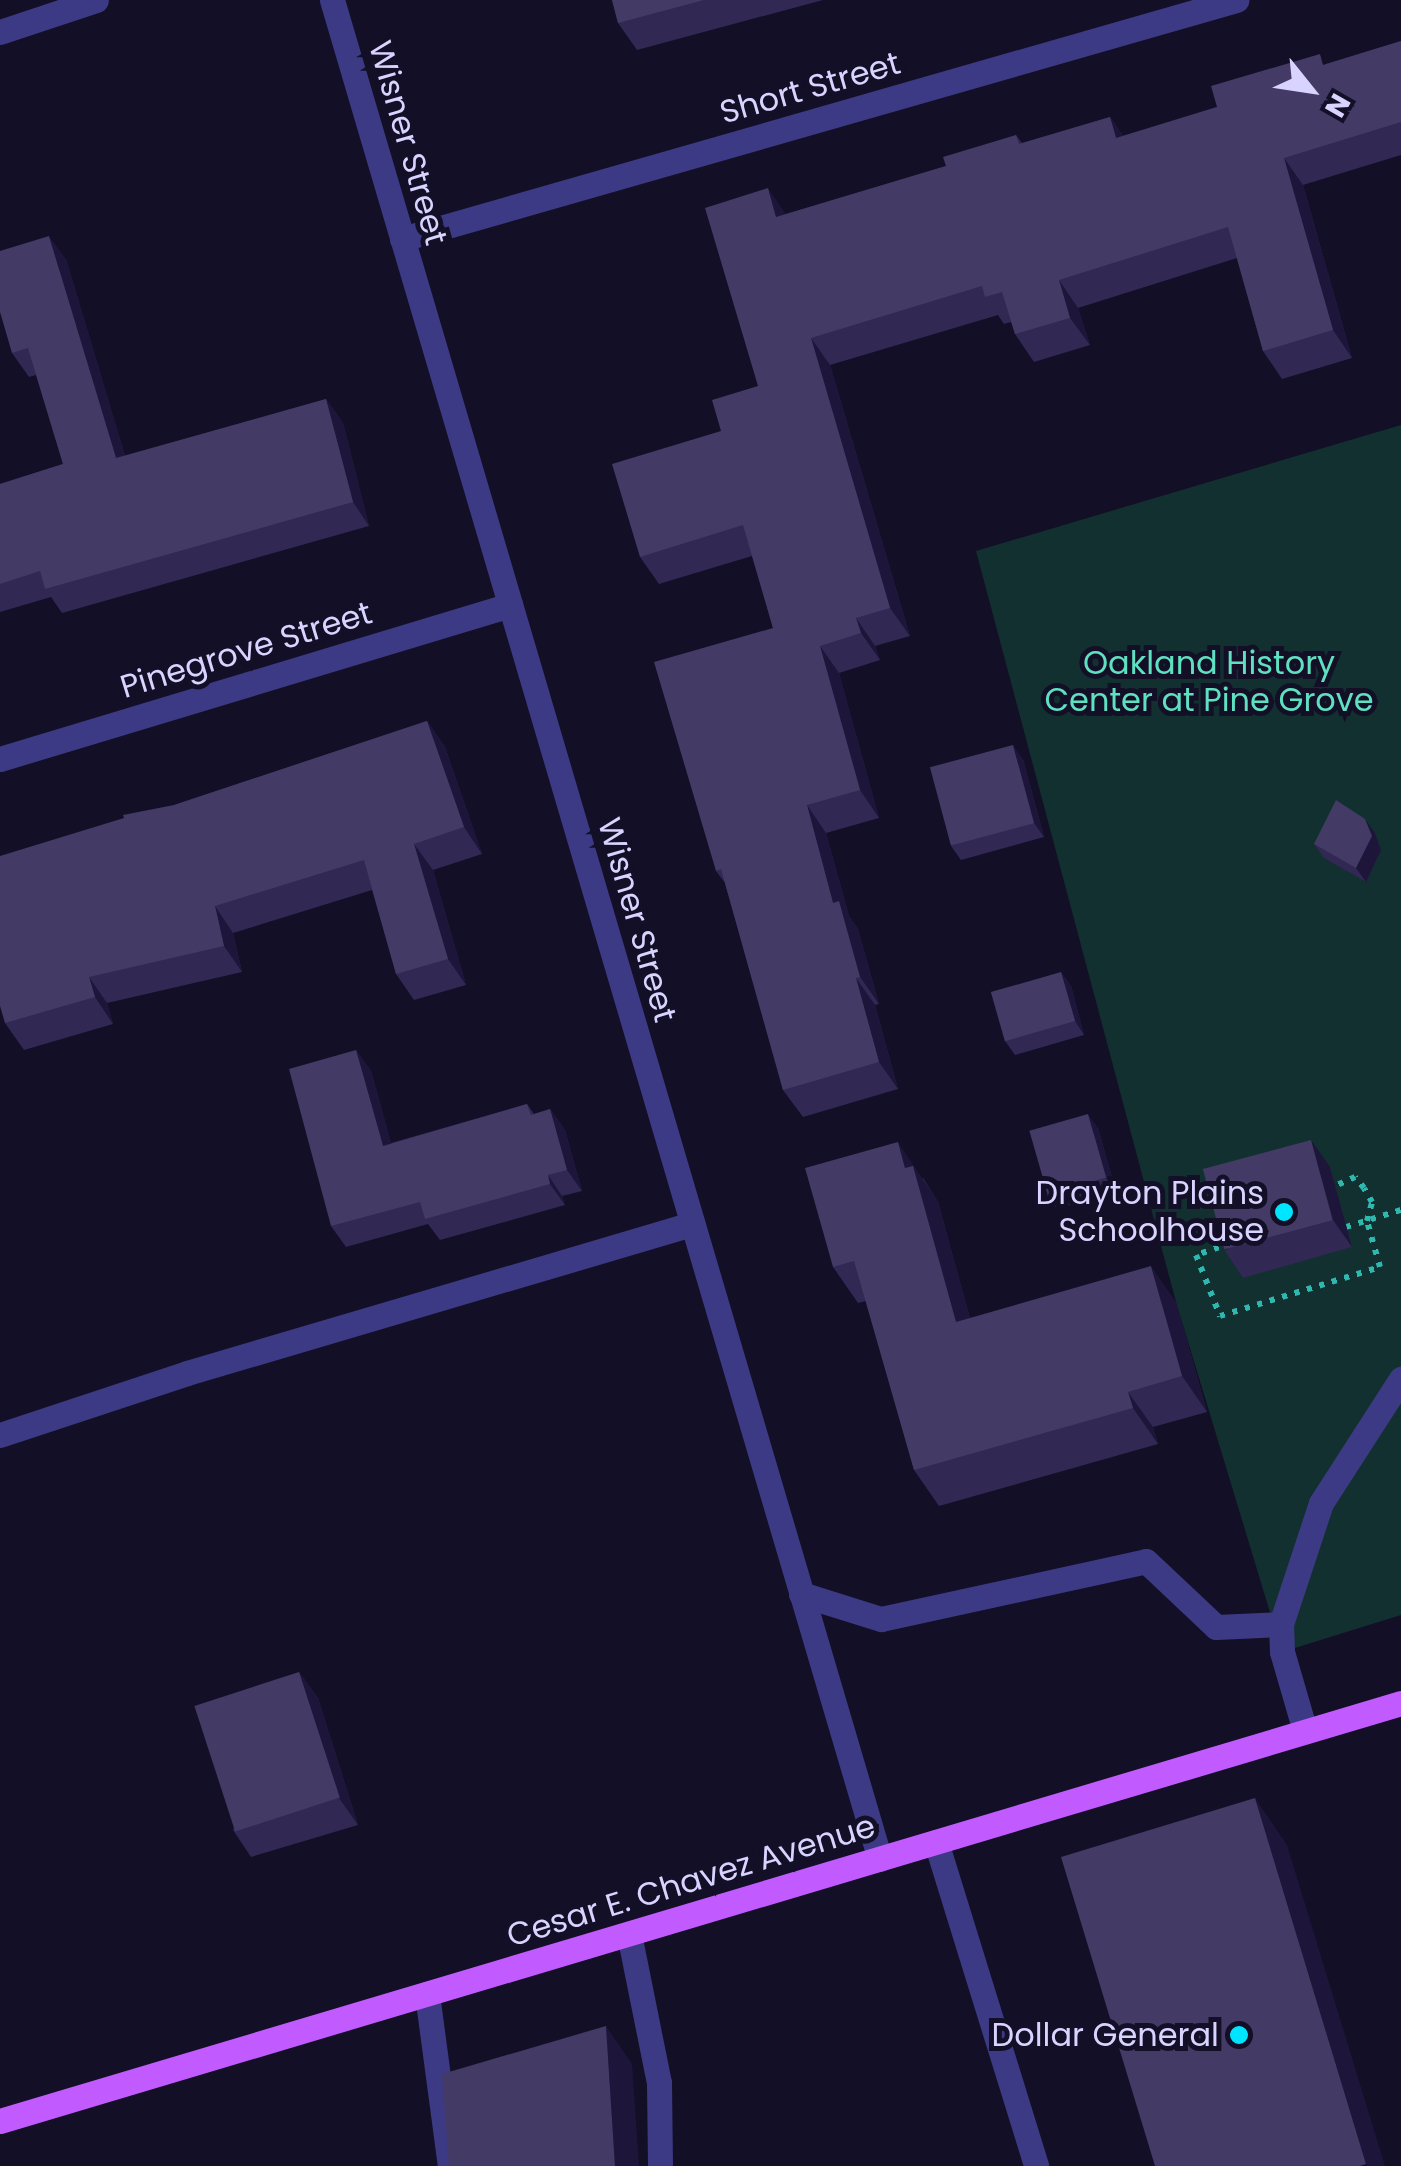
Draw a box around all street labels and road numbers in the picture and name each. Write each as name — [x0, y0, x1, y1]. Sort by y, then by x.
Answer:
street label: Wisner Street — [361, 37, 455, 249]
street label: Short Street — [716, 44, 904, 132]
street label: Pinegrove Street — [116, 594, 376, 706]
street label: Wisner Street — [590, 814, 684, 1026]
street label: Cesar E. Chavez Avenue — [502, 1807, 880, 1955]

